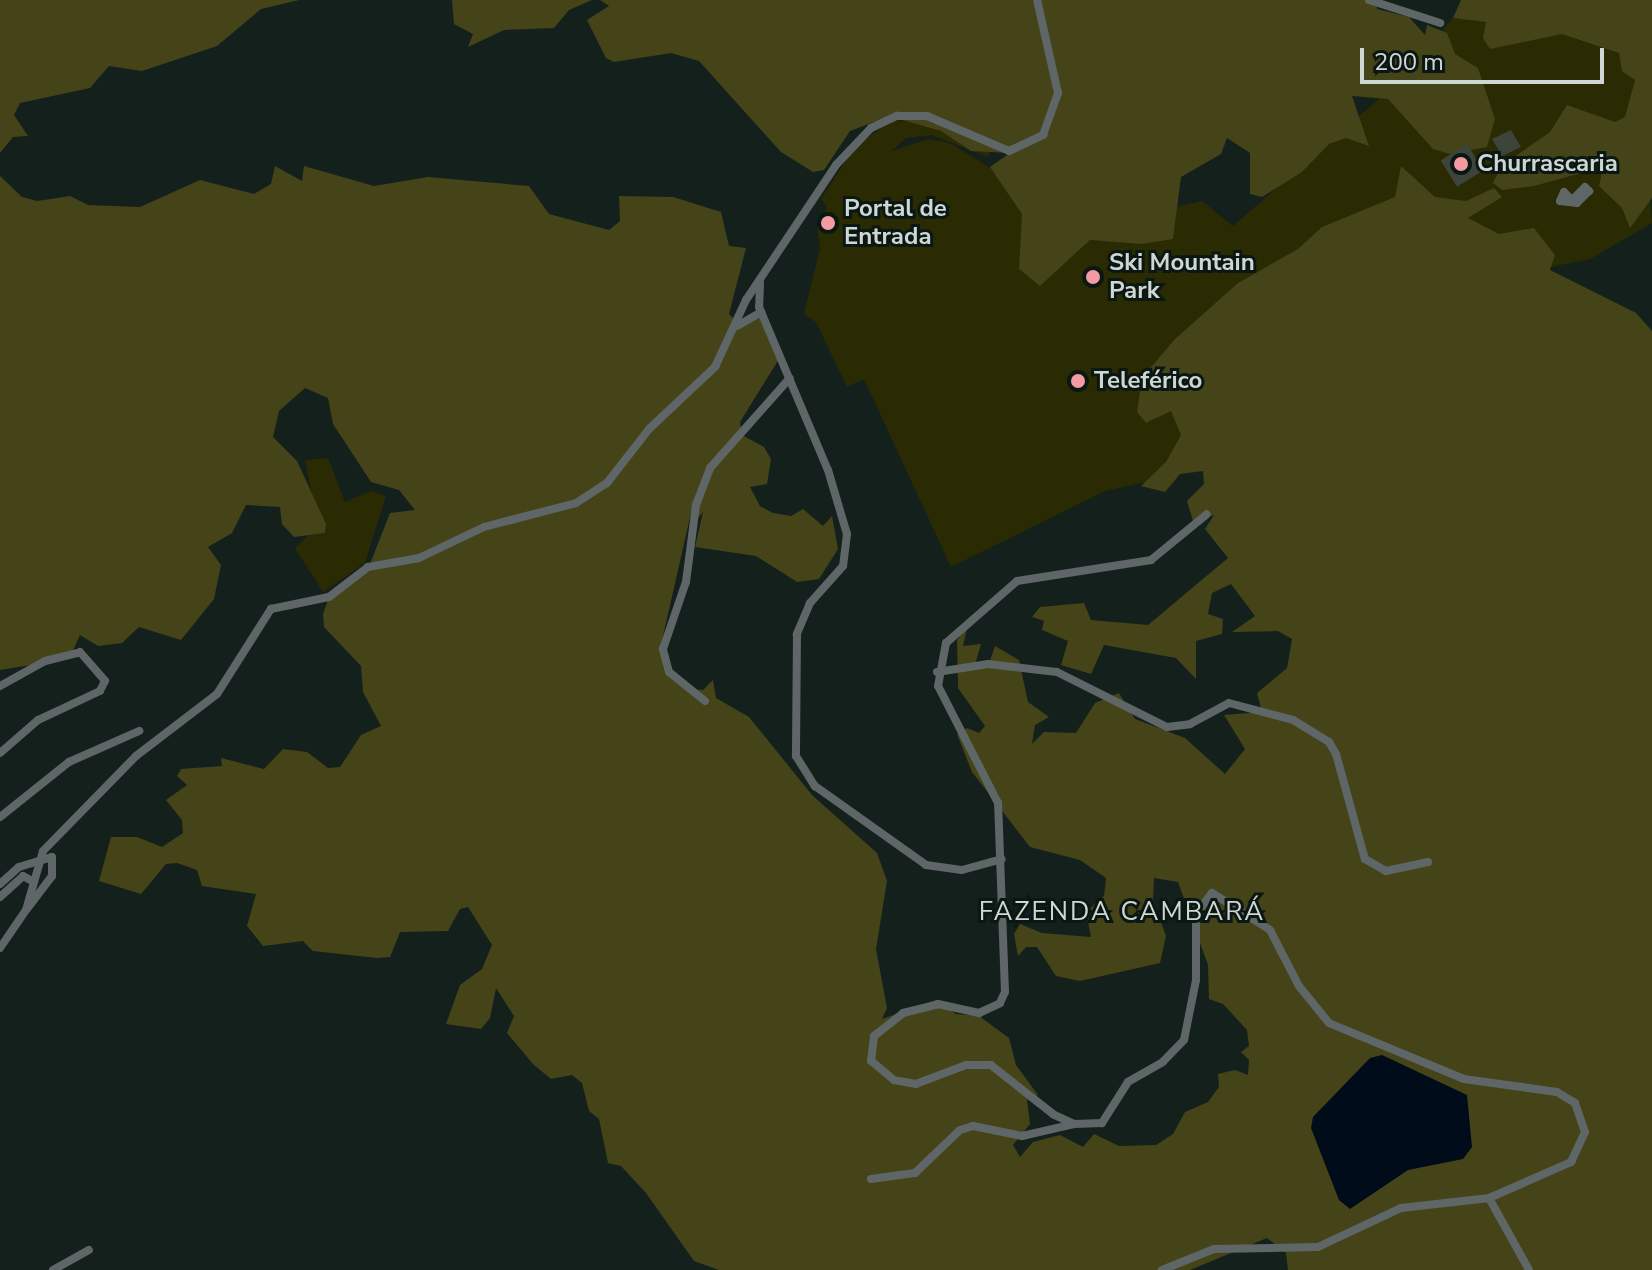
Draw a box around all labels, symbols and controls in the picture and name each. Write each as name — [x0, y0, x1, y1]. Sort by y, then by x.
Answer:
scale bar — [1364, 32, 1608, 82]
text: 200 m — [1374, 46, 1444, 78]
place label: Churrascaria — [1477, 150, 1618, 178]
marker: Churrascaria — [1452, 155, 1470, 173]
place label: Portal de Entrada — [844, 195, 947, 251]
marker: Portal de Entrada — [819, 214, 837, 232]
place label: Ski Mountain Park — [1109, 249, 1255, 305]
marker: Ski Mountain Park — [1084, 268, 1102, 286]
place label: Teleférico — [1094, 367, 1202, 395]
marker: Teleférico — [1069, 372, 1087, 390]
district label: FAZENDA CAMBARÁ — [979, 896, 1265, 928]

